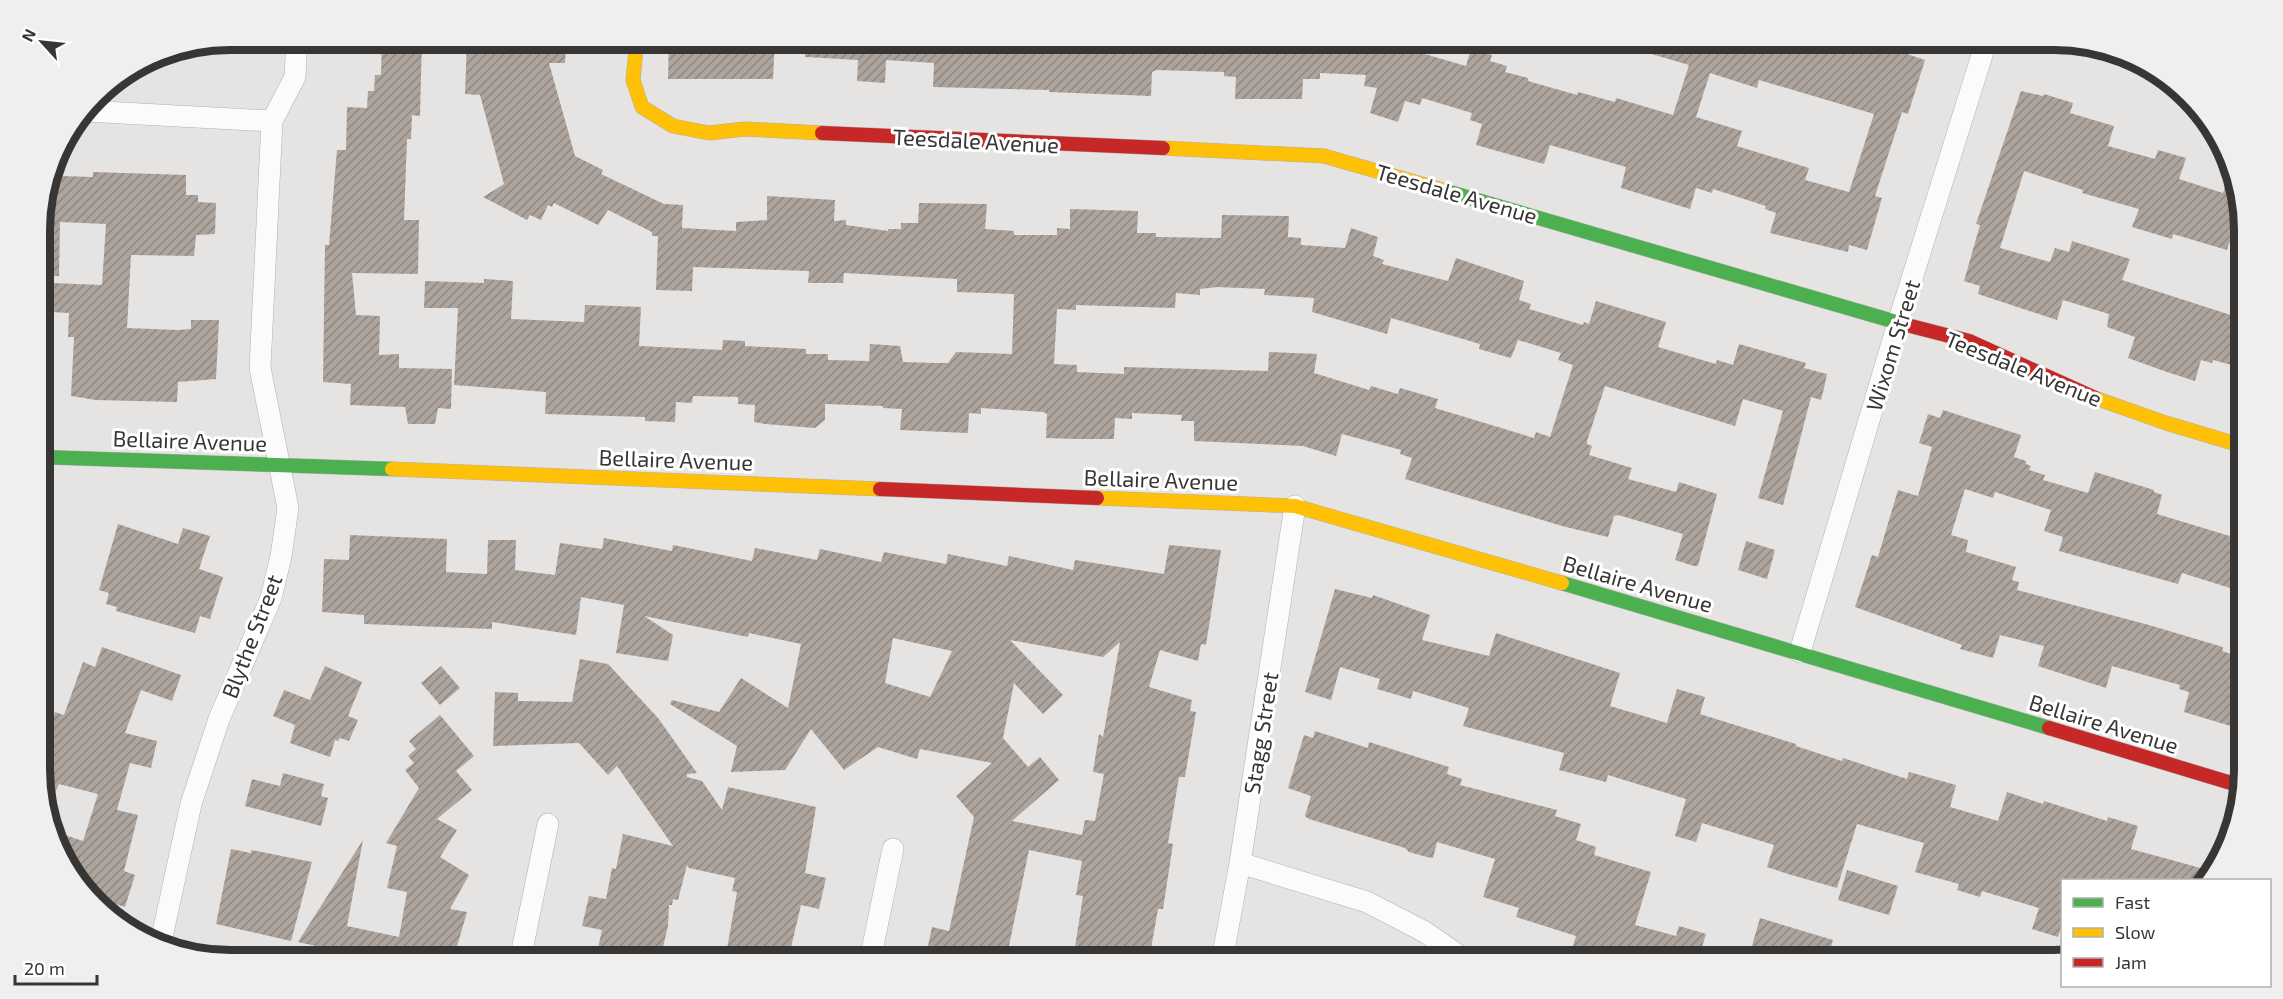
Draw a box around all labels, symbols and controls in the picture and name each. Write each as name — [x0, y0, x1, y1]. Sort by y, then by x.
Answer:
north arrow — [12, 12, 72, 72]
text: N — [17, 25, 39, 44]
street label: Teesdale Avenue — [892, 123, 1060, 157]
street label: Teesdale Avenue — [1374, 158, 1540, 228]
street label: Wixom Street — [1860, 276, 1924, 414]
street label: Teesdale Avenue — [1942, 325, 2106, 411]
street label: Bellaire Avenue — [112, 424, 268, 456]
street label: Bellaire Avenue — [598, 443, 754, 475]
street label: Bellaire Avenue — [1083, 463, 1239, 495]
street label: Bellaire Avenue — [1560, 549, 1716, 617]
street label: Blythe Street — [216, 570, 286, 702]
street label: Stagg Street — [1238, 670, 1282, 796]
street label: Bellaire Avenue — [2026, 688, 2182, 758]
legend — [2061, 879, 2271, 987]
text: Fast — [2115, 891, 2150, 913]
text: Slow — [2115, 921, 2156, 943]
scale bar — [15, 948, 98, 986]
text: Jam — [2115, 951, 2147, 973]
text: 20 m — [24, 957, 65, 979]

